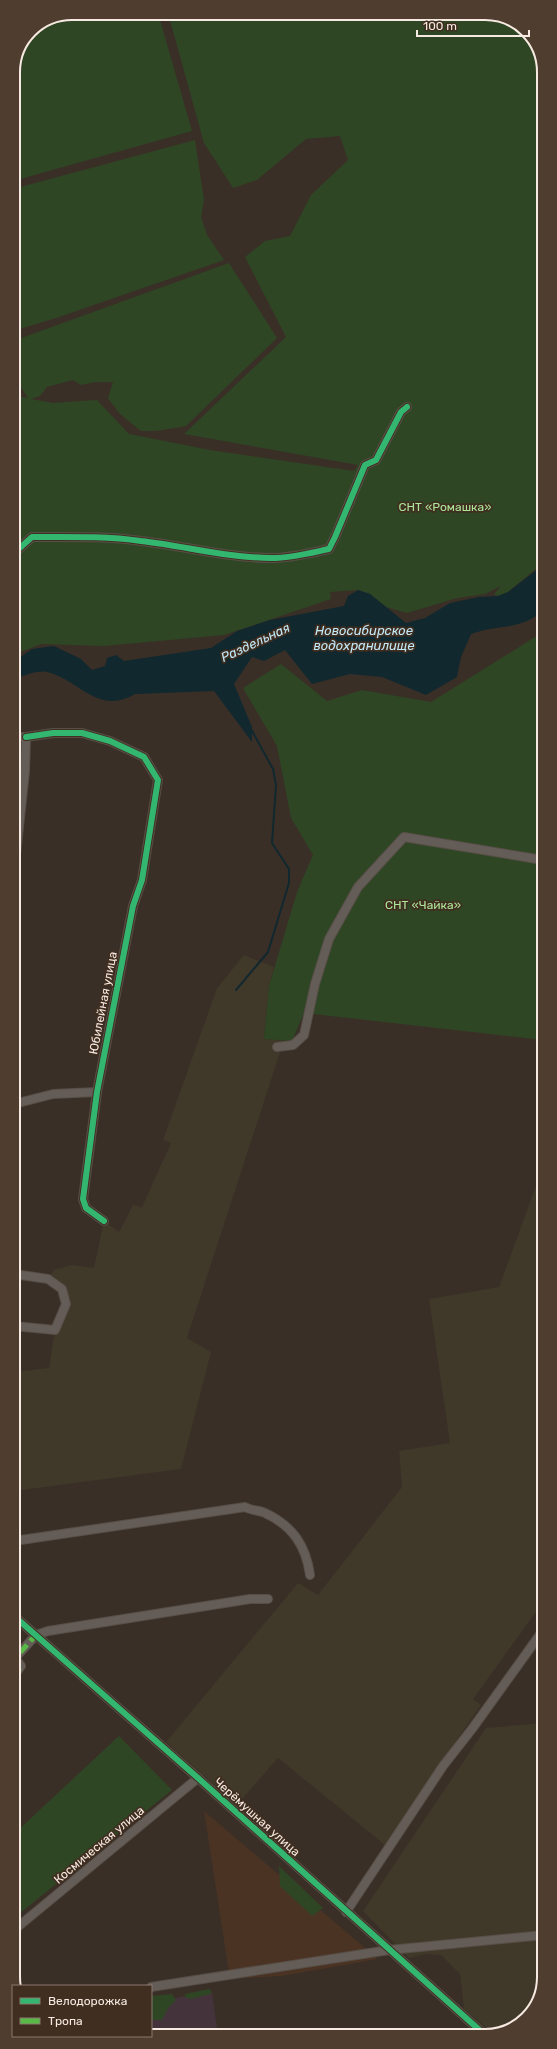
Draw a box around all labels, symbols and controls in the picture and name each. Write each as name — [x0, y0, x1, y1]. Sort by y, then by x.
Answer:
scale bar — [417, 12, 529, 38]
text: 100 m — [423, 19, 457, 33]
park label: СНТ «Ромашка» — [399, 500, 491, 514]
water label: Раздельная — [218, 620, 292, 665]
water label: Новосибирское водохранилище — [313, 623, 415, 653]
park label: СНТ «Чайка» — [385, 898, 461, 912]
street label: Юбилейная улица — [86, 950, 120, 1056]
street label: Черёмушная улица — [211, 1775, 303, 1859]
street label: Космическая улица — [51, 1803, 147, 1887]
legend — [12, 1985, 152, 2037]
text: Велодорожка — [48, 1994, 127, 2008]
text: Тропа — [48, 2014, 83, 2028]

